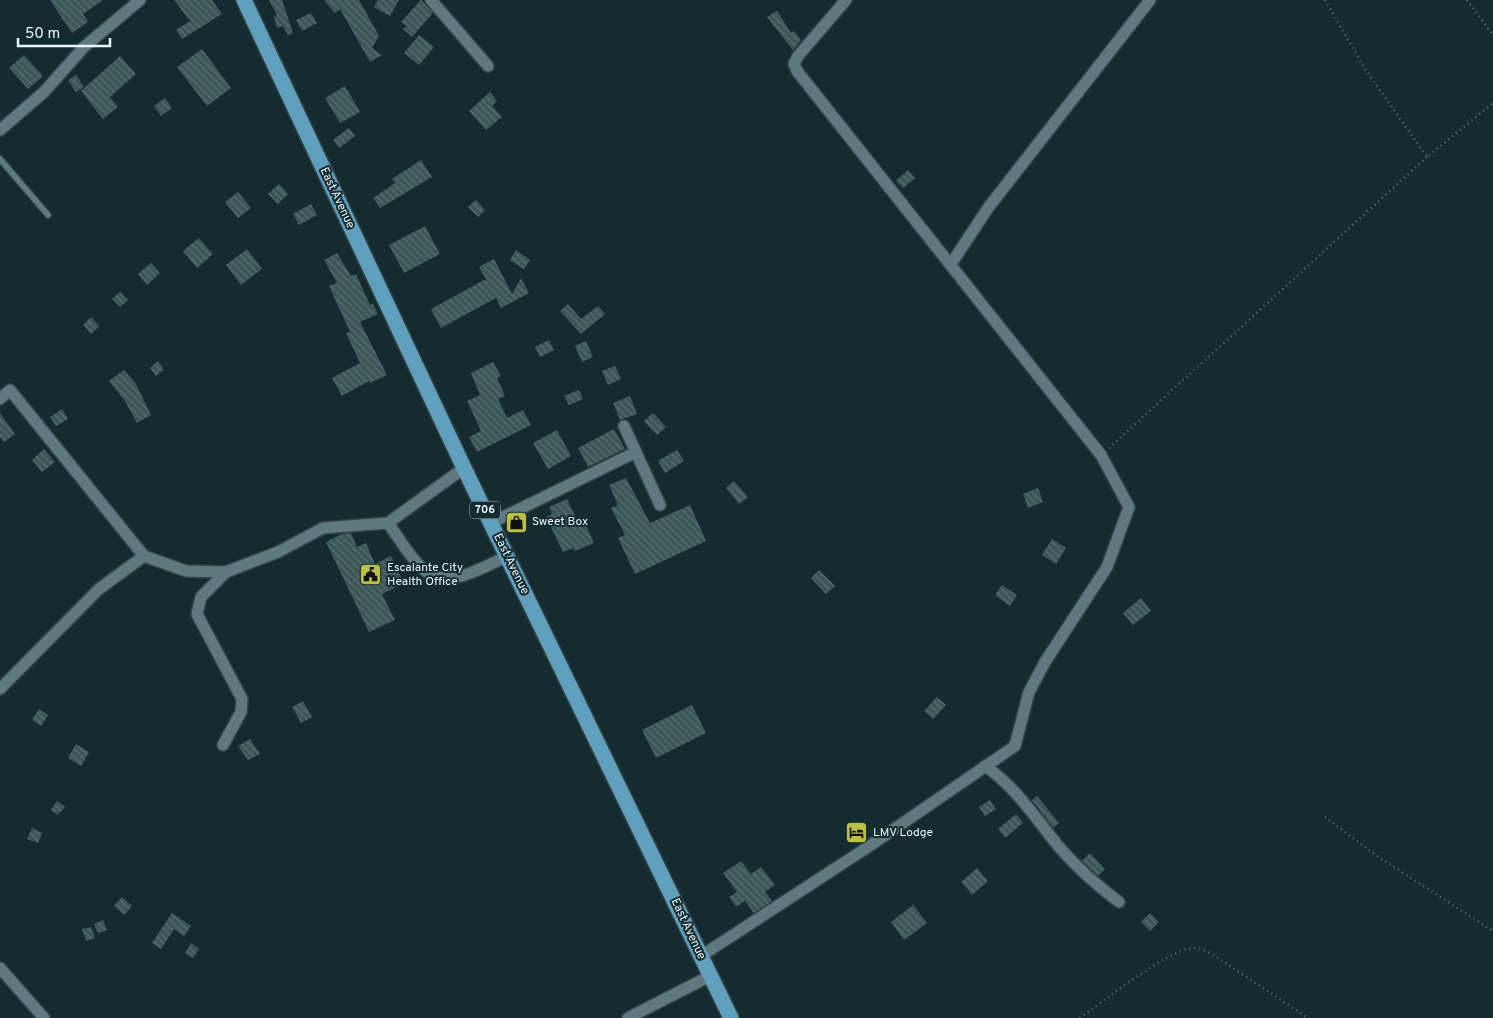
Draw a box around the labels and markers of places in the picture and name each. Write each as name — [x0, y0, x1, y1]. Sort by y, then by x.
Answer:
shop icon: Sweet Box — [504, 510, 528, 534]
place label: Sweet Box — [532, 514, 588, 530]
place label: Escalante City Health Office — [387, 560, 463, 590]
public building icon: Escalante City Health Office — [359, 563, 383, 587]
hotel icon: LMV Lodge — [845, 821, 869, 845]
place label: LMV Lodge — [873, 825, 933, 841]

